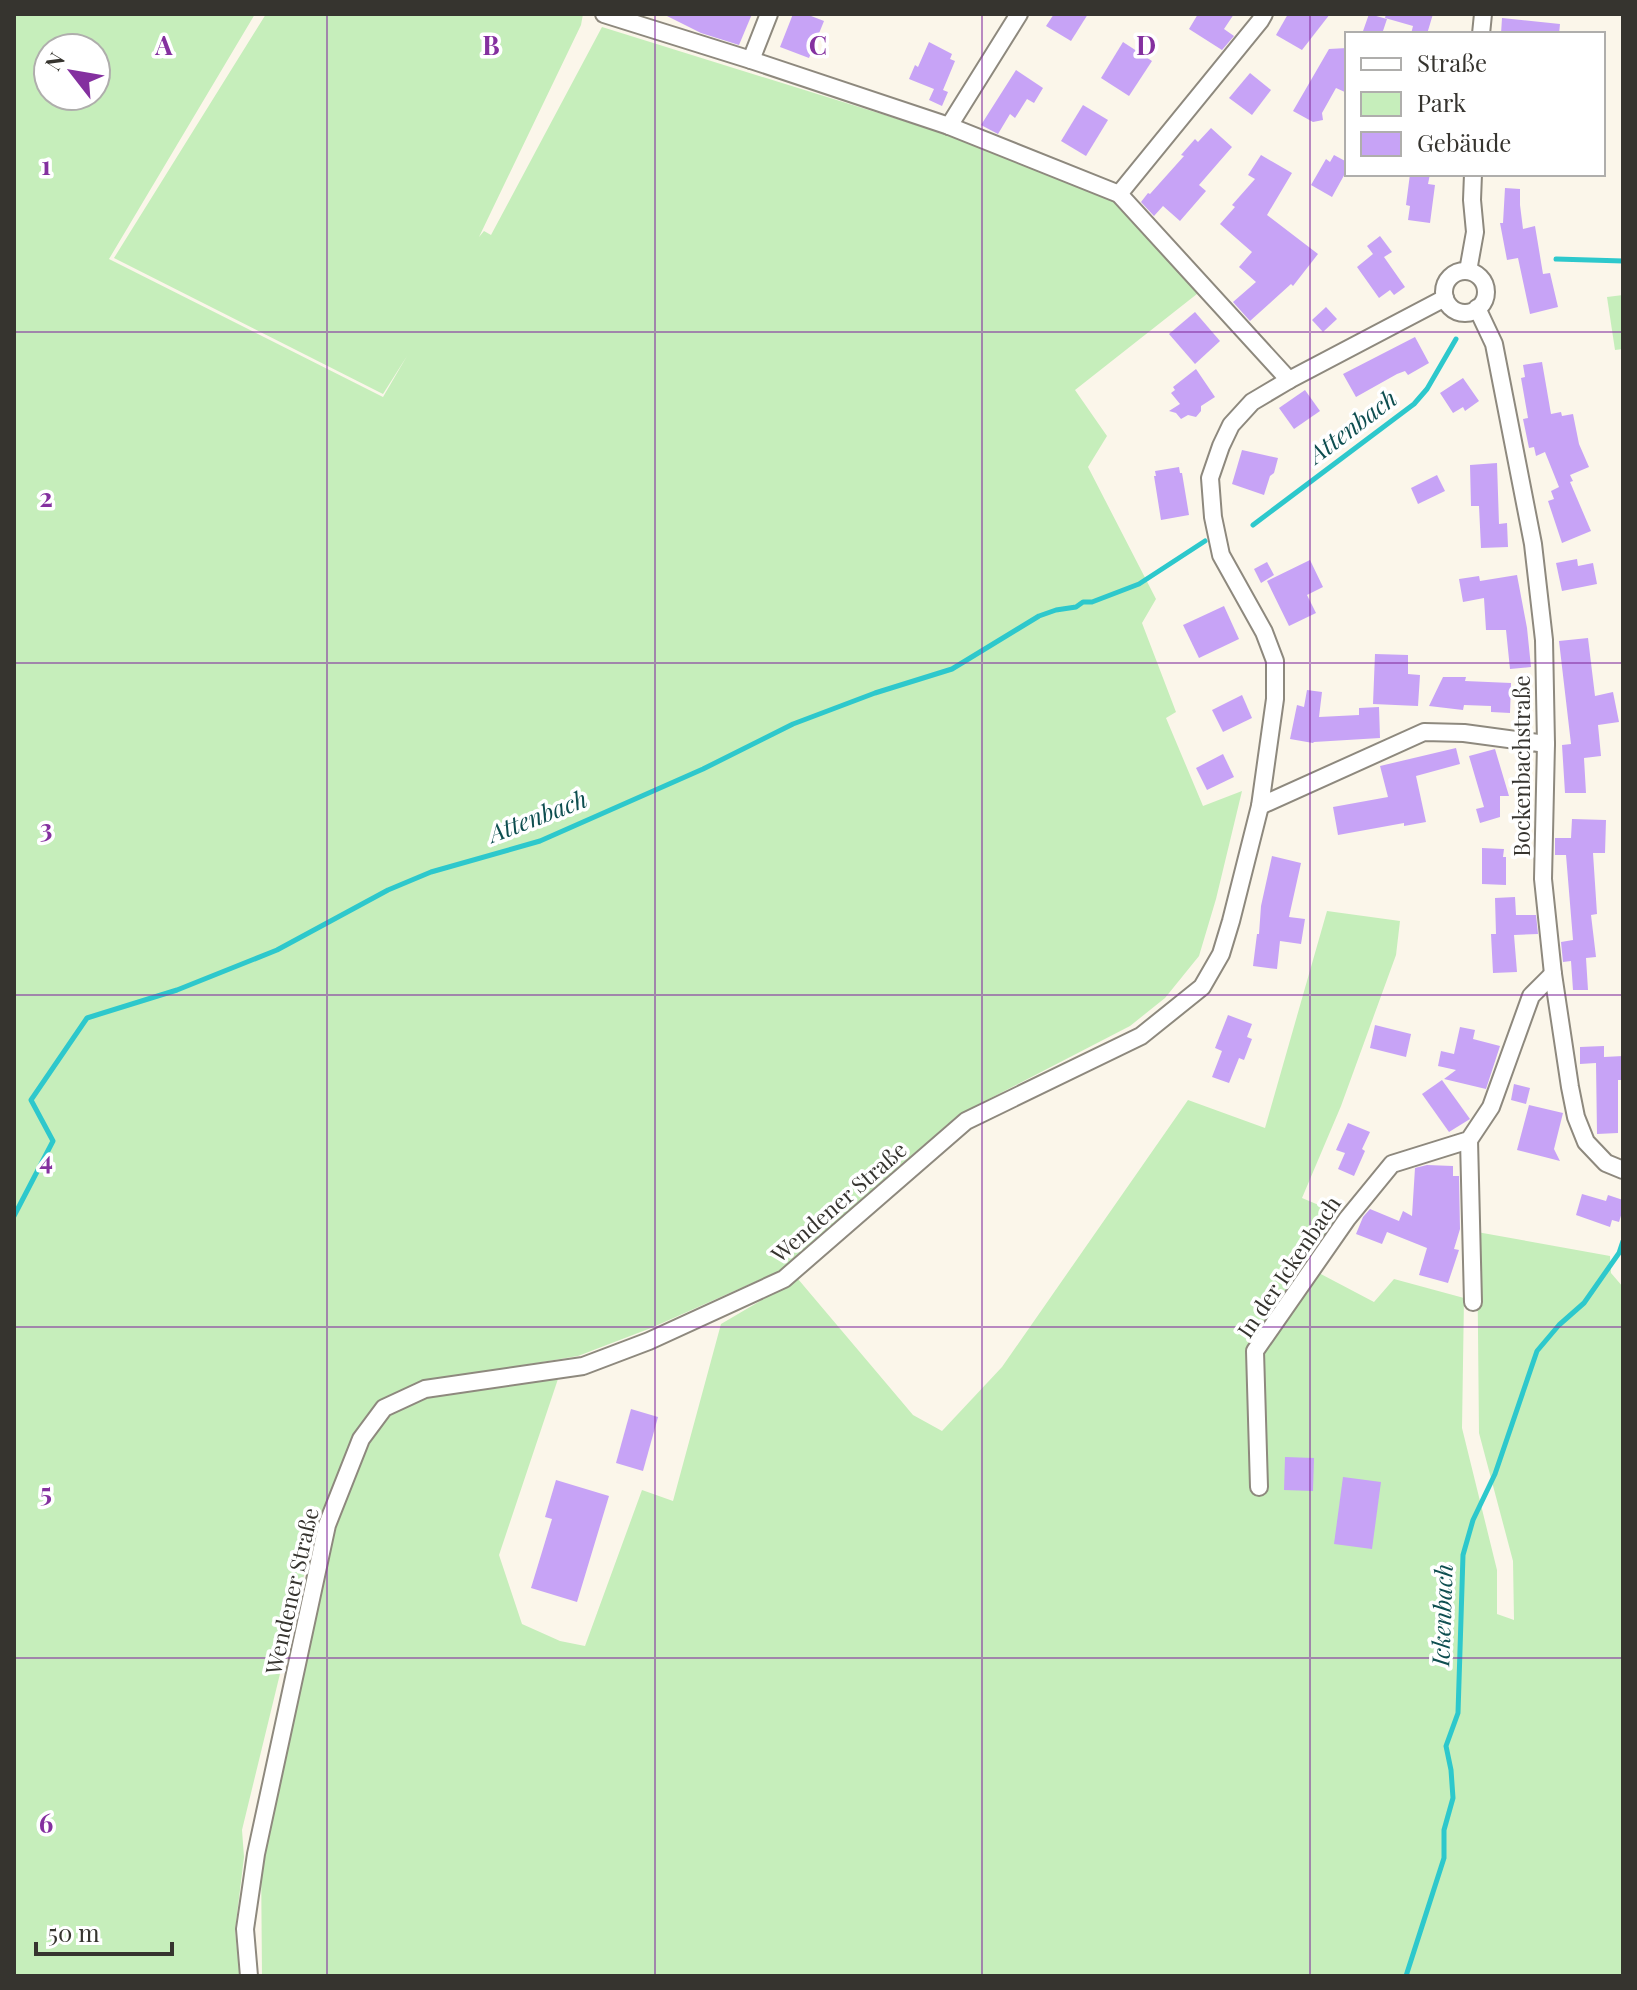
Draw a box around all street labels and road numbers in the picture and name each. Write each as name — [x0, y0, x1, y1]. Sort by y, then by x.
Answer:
street label: Bockenbachstraße — [1506, 675, 1536, 857]
street label: Wendener Straße — [764, 1134, 912, 1269]
street label: In der Ickenbach — [1230, 1189, 1347, 1343]
street label: Wendener Straße — [257, 1505, 325, 1678]

